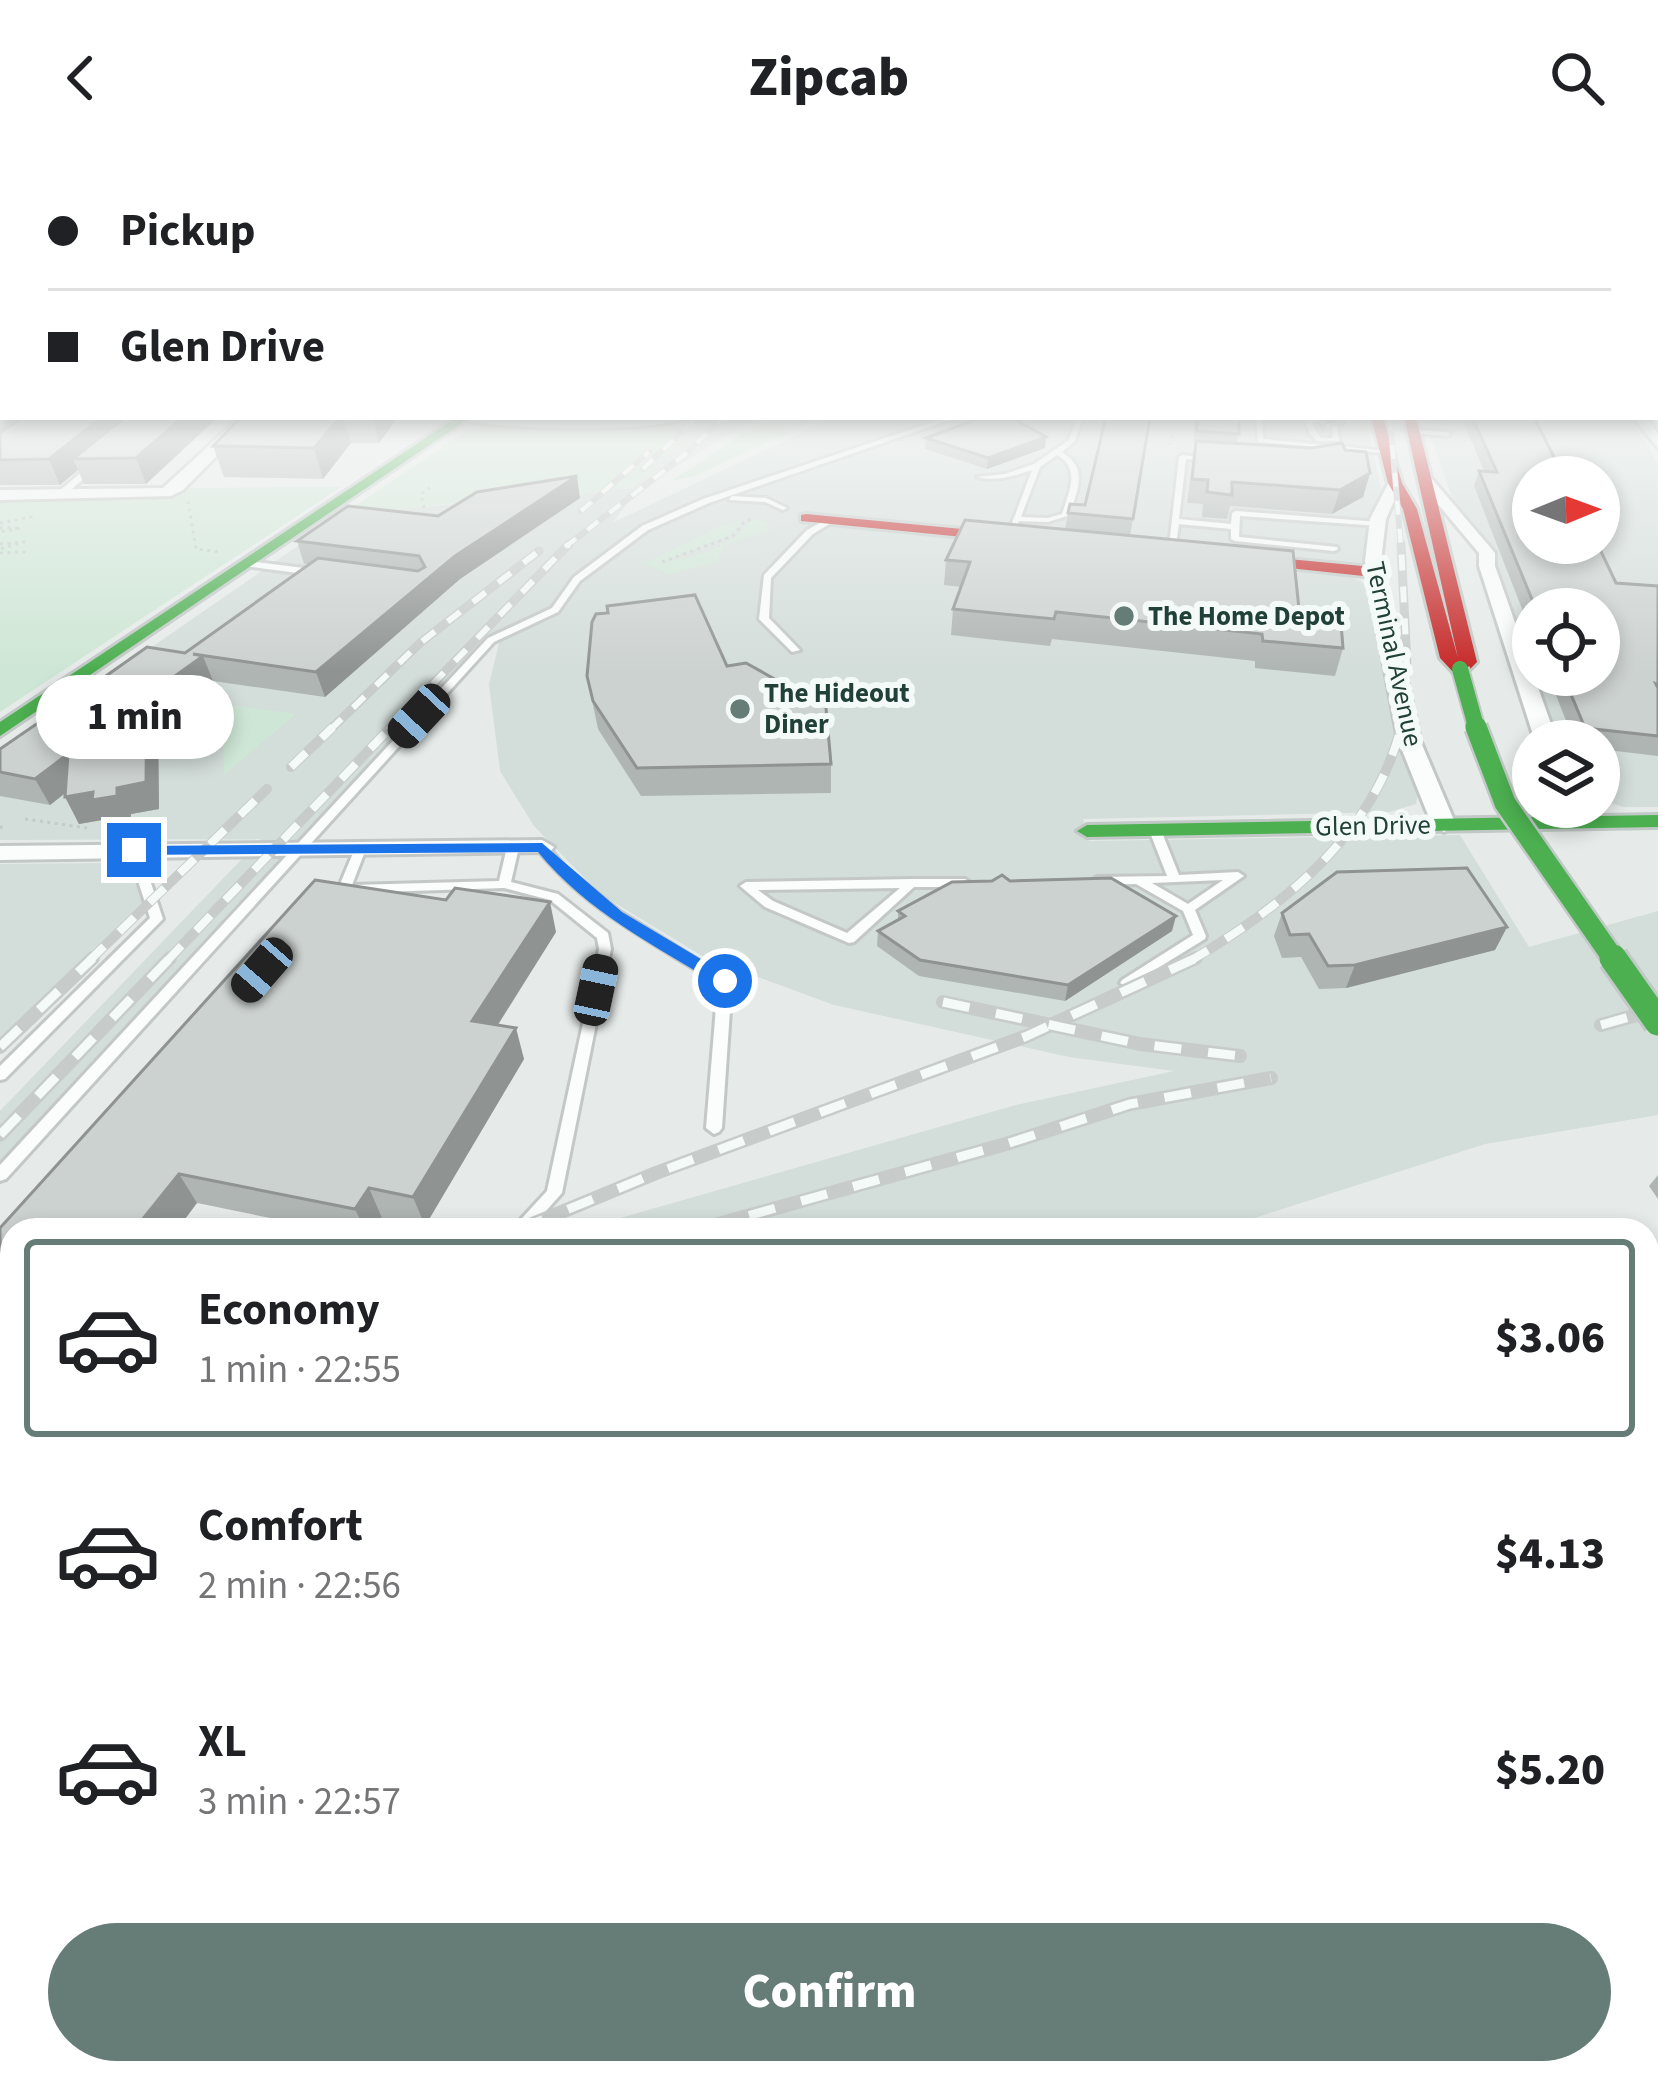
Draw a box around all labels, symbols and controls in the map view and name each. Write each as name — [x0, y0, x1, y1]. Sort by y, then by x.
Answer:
text: Zipcab — [749, 40, 909, 117]
icon: back — [48, 45, 114, 111]
icon: search — [1544, 45, 1610, 111]
text: Pickup — [120, 199, 256, 263]
text: Glen Drive — [120, 315, 325, 379]
north arrow — [1512, 456, 1620, 564]
map controls — [1512, 456, 1620, 828]
street label: Terminal Avenue — [1355, 558, 1433, 750]
button: locate — [1512, 588, 1620, 696]
place label: The Home Depot — [1148, 597, 1345, 636]
marker: The Home Depot — [1111, 603, 1137, 629]
place label: The Hideout Diner — [764, 674, 910, 744]
callout: 1 min — [35, 676, 233, 760]
car — [381, 677, 457, 755]
text: 1 min — [87, 689, 183, 745]
marker: The Hideout Diner — [727, 696, 753, 722]
button: layers — [1512, 720, 1620, 828]
street label: Glen Drive — [1315, 805, 1431, 847]
route end — [107, 823, 161, 877]
car — [225, 931, 299, 1009]
car — [571, 951, 621, 1029]
route start — [698, 954, 752, 1008]
text: Economy — [198, 1278, 380, 1342]
icon: car — [54, 1284, 162, 1392]
text: $3.06 — [1495, 1306, 1605, 1370]
text: 1 min · 22:55 — [198, 1342, 401, 1398]
text: Comfort — [198, 1494, 363, 1558]
icon: car — [54, 1500, 162, 1608]
text: $4.13 — [1495, 1522, 1605, 1586]
text: 2 min · 22:56 — [198, 1558, 401, 1614]
text: XL — [198, 1710, 247, 1774]
icon: car — [54, 1716, 162, 1824]
text: $5.20 — [1495, 1738, 1605, 1802]
text: 3 min · 22:57 — [198, 1774, 401, 1830]
button: Confirm — [48, 1923, 1611, 2061]

